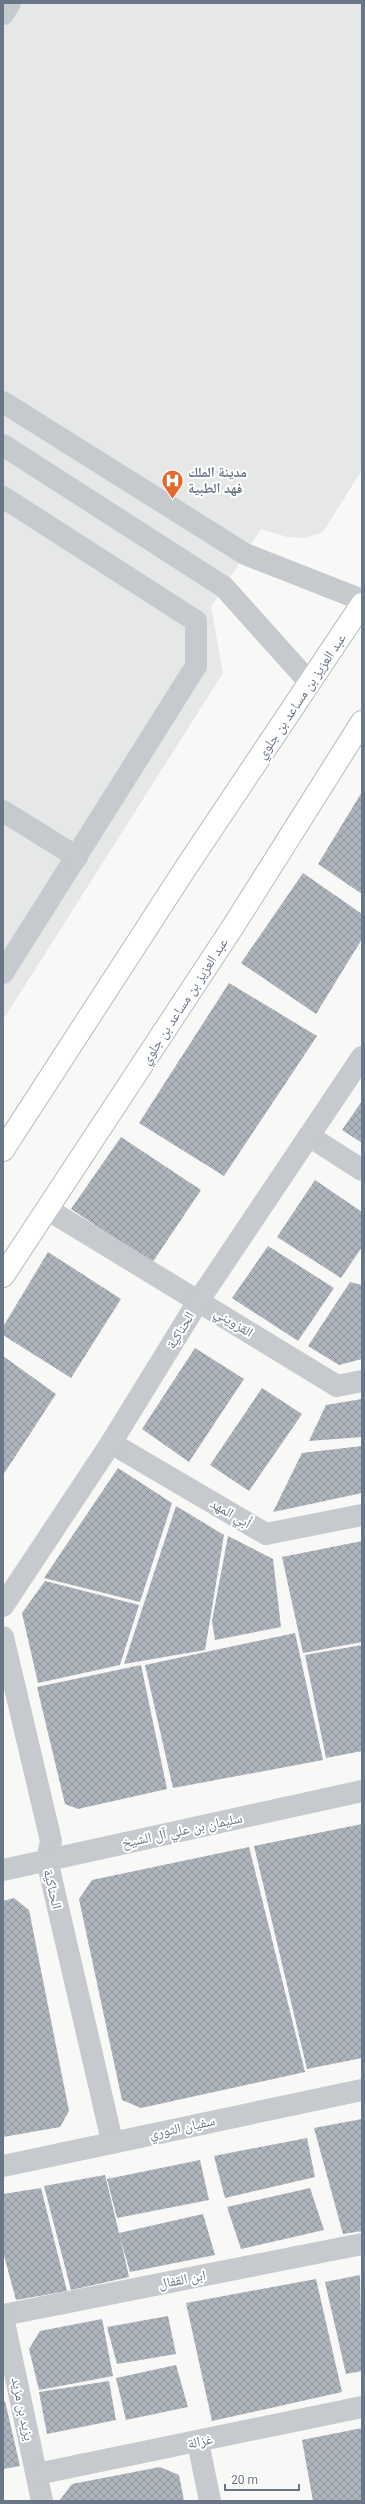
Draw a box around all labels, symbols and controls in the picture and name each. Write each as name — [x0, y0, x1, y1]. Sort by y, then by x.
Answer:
place label: مدينة الملك فهد الطبية — [188, 464, 247, 497]
hospital icon: مدينة الملك فهد الطبية — [160, 467, 186, 500]
street label: عبد العزيز بن مساعد بن جلوي — [253, 630, 352, 764]
street label: عبد العزيز بن مساعد بن جلوي — [137, 935, 234, 1069]
street label: القزويني — [210, 1304, 256, 1343]
street label: الحناكية — [163, 1309, 197, 1352]
street label: أبي المهد — [206, 1495, 254, 1534]
street label: سليمان بن علي آل الشيخ — [120, 1809, 244, 1854]
street label: الحناكية — [40, 1867, 65, 1911]
street label: سفيان الثوري — [148, 2112, 217, 2145]
street label: ابن القفال — [157, 2267, 207, 2292]
street label: يزيد بن مزيد — [8, 2376, 38, 2443]
street label: غزالة — [186, 2431, 214, 2452]
scale bar — [225, 2466, 299, 2492]
text: 20 m — [231, 2473, 258, 2487]

